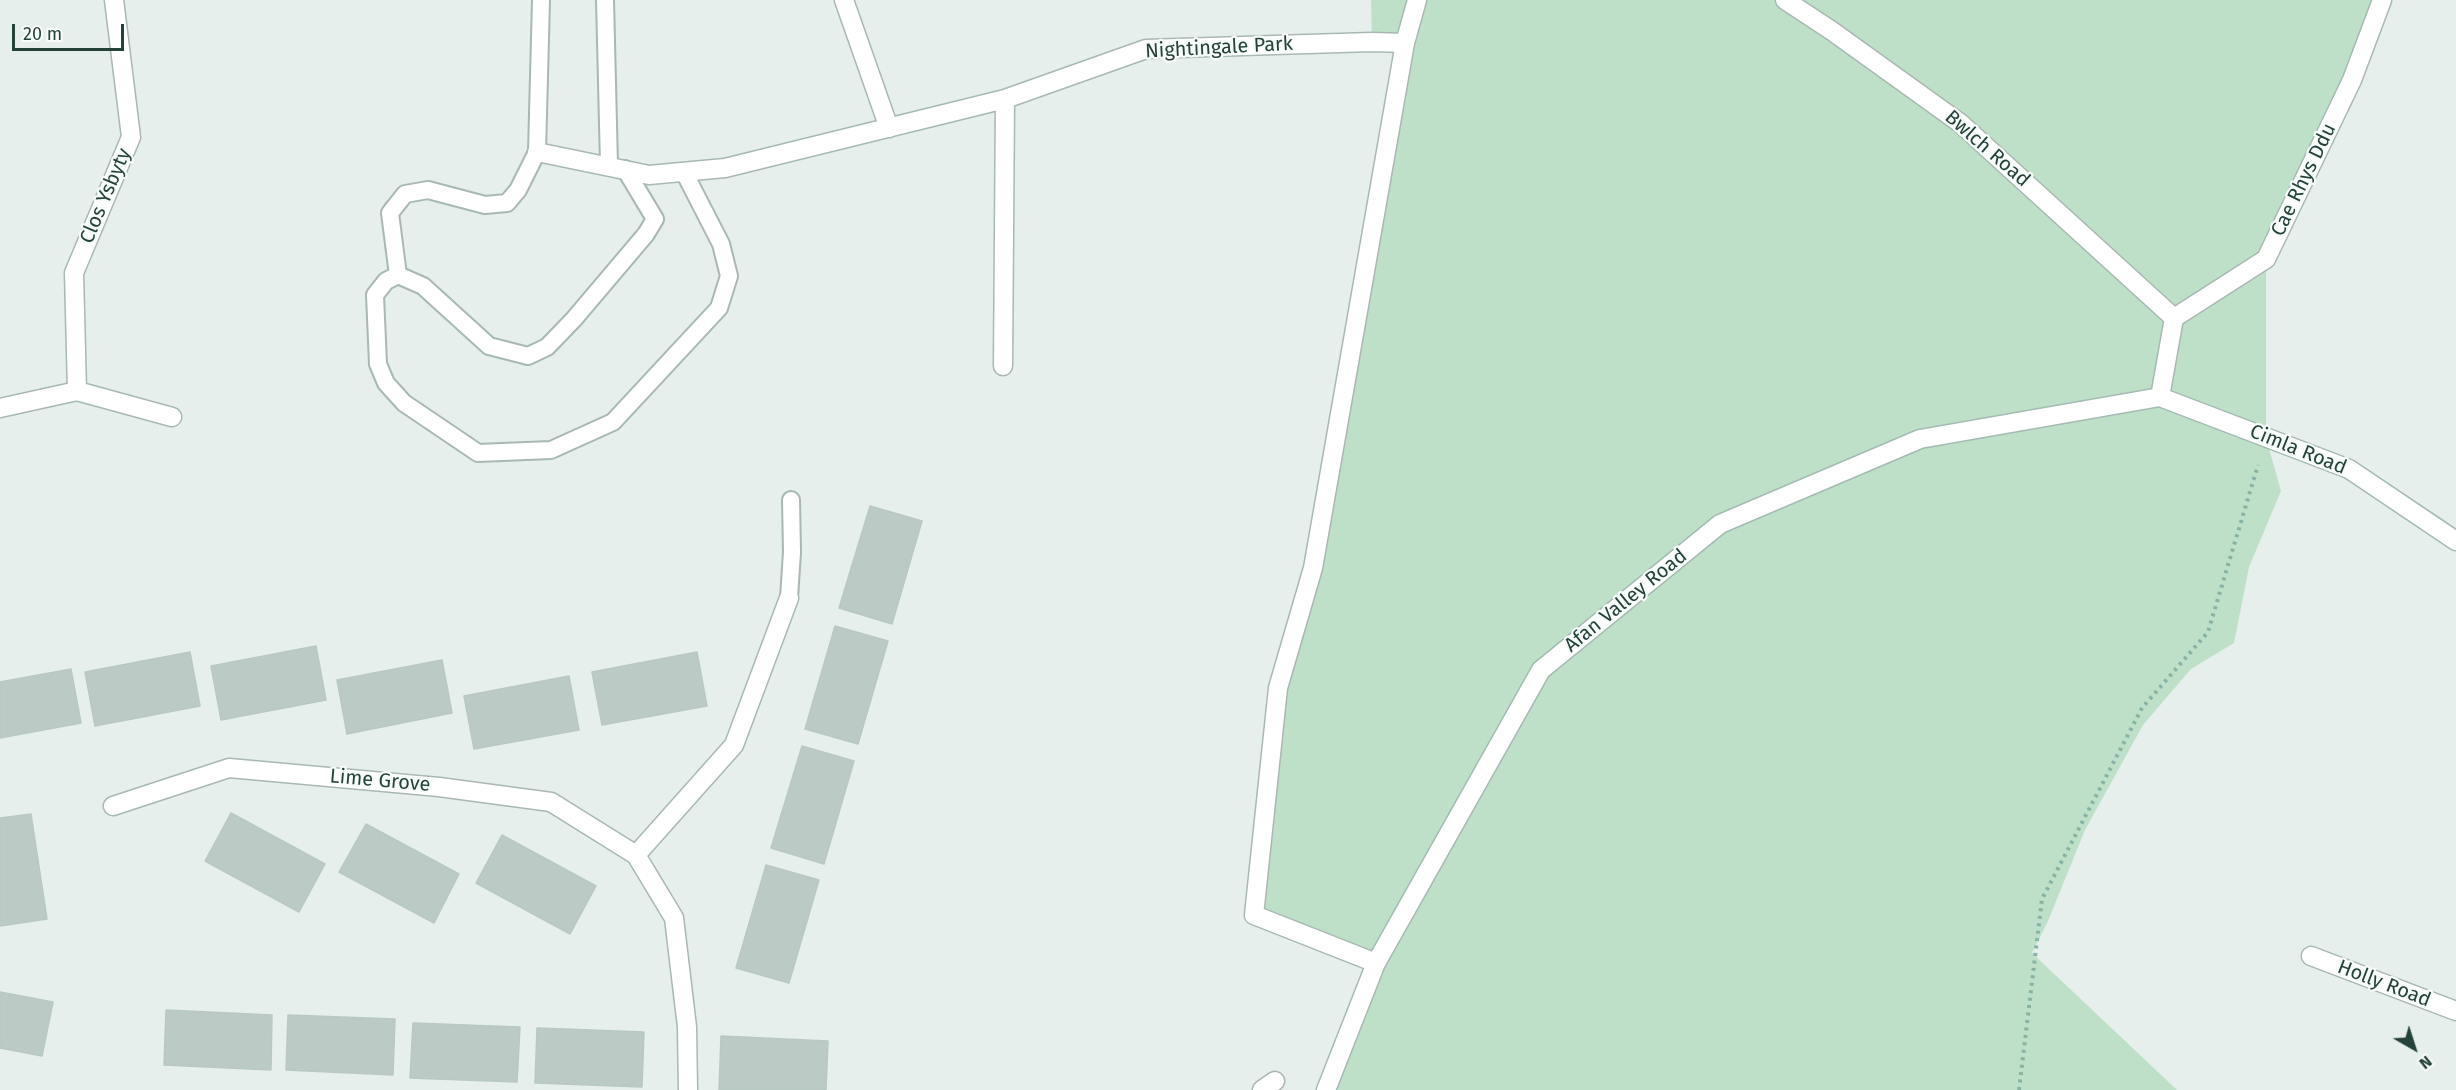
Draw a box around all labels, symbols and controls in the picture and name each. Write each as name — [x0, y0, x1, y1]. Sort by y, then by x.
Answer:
scale bar — [15, 12, 128, 50]
text: 20 m — [23, 23, 62, 45]
street label: Nightingale Park — [1144, 32, 1294, 64]
street label: Bwlch Road — [1940, 106, 2034, 192]
street label: Cae Rhys Ddu — [2266, 120, 2342, 240]
street label: Clos Ysbyty — [75, 145, 137, 247]
street label: Cimla Road — [2246, 420, 2350, 480]
street label: Afan Valley Road — [1560, 544, 1692, 658]
street label: Lime Grove — [329, 765, 431, 797]
street label: Holly Road — [2334, 955, 2434, 1013]
north arrow — [2384, 1018, 2444, 1078]
text: N — [2416, 1052, 2436, 1073]

